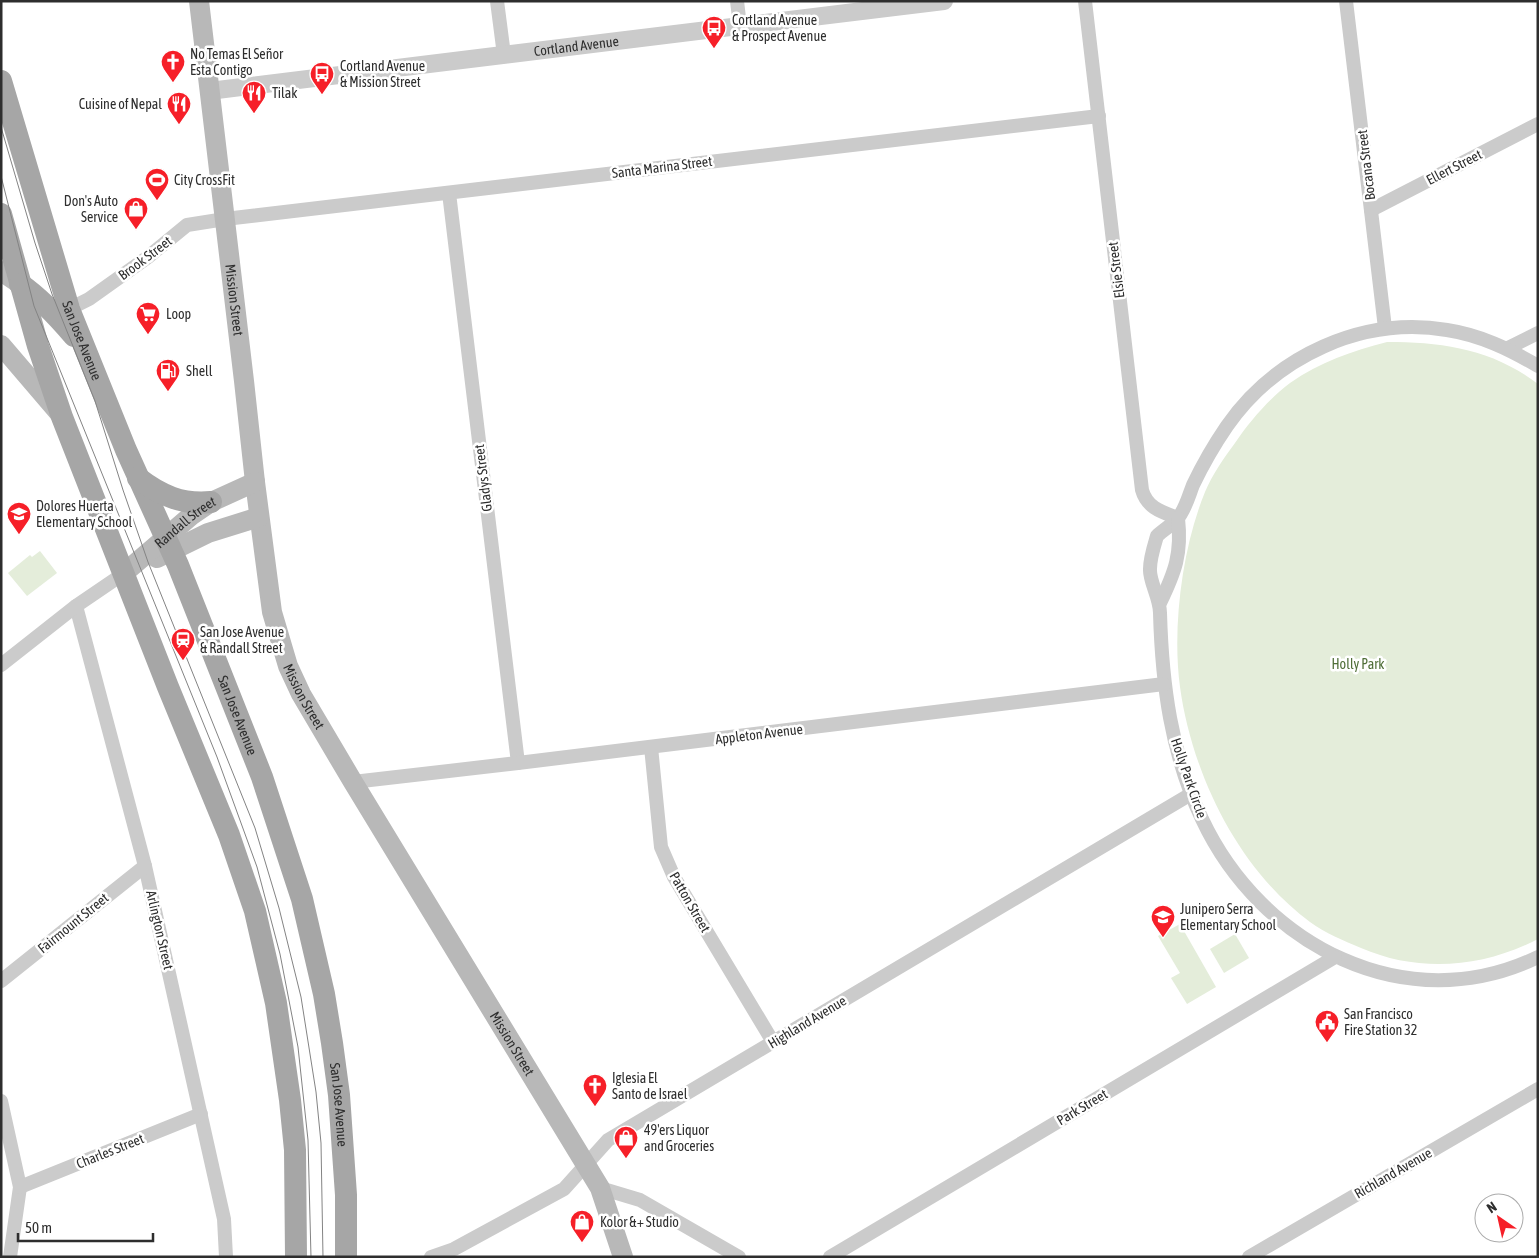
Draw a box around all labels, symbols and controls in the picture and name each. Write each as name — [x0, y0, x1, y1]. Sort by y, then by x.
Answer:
place label: Cortland Avenue & Prospect Avenue — [732, 12, 827, 44]
bus stop icon: Cortland Avenue & Prospect Avenue — [701, 15, 727, 49]
street label: Cortland Avenue — [533, 33, 620, 59]
place label: No Temas El Señor Esta Contigo — [190, 46, 284, 78]
church icon: No Temas El Señor Esta Contigo — [160, 49, 186, 83]
place label: Cortland Avenue & Mission Street — [340, 58, 425, 90]
bus stop icon: Cortland Avenue & Mission Street — [309, 61, 335, 95]
restaurant icon: Tilak — [241, 80, 267, 114]
place label: Tilak — [272, 85, 297, 101]
restaurant icon: Cuisine of Nepal — [166, 91, 192, 125]
place label: Cuisine of Nepal — [79, 96, 162, 112]
street label: Bocana Street — [1354, 129, 1378, 201]
street label: Ellert Street — [1424, 146, 1484, 188]
street label: Santa Marina Street — [611, 153, 713, 181]
sports icon: City CrossFit — [144, 167, 170, 201]
place label: City CrossFit — [174, 172, 235, 188]
place label: Don's Auto Service — [64, 193, 118, 225]
shop icon: Don's Auto Service — [123, 196, 149, 230]
street label: Brook Street — [115, 233, 175, 283]
street label: Elsie Street — [1105, 241, 1127, 299]
street label: Mission Street — [222, 263, 247, 337]
street label: San Jose Avenue — [59, 299, 105, 383]
supermarket icon: Loop — [135, 301, 161, 335]
place label: Loop — [166, 306, 192, 322]
fuel station icon: Shell — [155, 358, 181, 392]
place label: Shell — [186, 363, 213, 379]
street label: Gladys Street — [471, 443, 495, 513]
street label: Randall Street — [151, 493, 218, 551]
place label: Dolores Huerta Elementary School — [36, 498, 132, 530]
school or university icon: Dolores Huerta Elementary School — [6, 501, 32, 535]
place label: San Jose Avenue & Randall Street — [200, 624, 284, 656]
station icon: San Jose Avenue & Randall Street — [170, 627, 196, 661]
park label: Holly Park — [1331, 656, 1385, 672]
street label: Mission Street — [280, 661, 328, 732]
street label: San Jose Avenue — [215, 673, 261, 758]
street label: Appleton Avenue — [714, 721, 804, 747]
street label: Holly Park Circle — [1168, 736, 1210, 820]
street label: Patton Street — [666, 869, 714, 935]
street label: Arlington Street — [143, 889, 177, 971]
street label: Fairmount Street — [35, 890, 111, 956]
place label: Junipero Serra Elementary School — [1180, 901, 1276, 933]
school or university icon: Junipero Serra Elementary School — [1150, 904, 1176, 938]
street label: Highland Avenue — [765, 992, 849, 1052]
place label: San Francisco Fire Station 32 — [1344, 1006, 1417, 1038]
street label: Mission Street — [487, 1009, 538, 1078]
public building icon: San Francisco Fire Station 32 — [1314, 1009, 1340, 1043]
street label: San Jose Avenue — [327, 1062, 351, 1147]
place label: Iglesia El Santo de Israel — [612, 1070, 688, 1102]
church icon: Iglesia El Santo de Israel — [582, 1073, 608, 1107]
street label: Park Street — [1054, 1086, 1110, 1128]
place label: 49'ers Liquor and Groceries — [644, 1122, 714, 1154]
shop icon: 49'ers Liquor and Groceries — [613, 1125, 639, 1159]
street label: Charles Street — [74, 1130, 146, 1172]
street label: Richland Avenue — [1352, 1144, 1434, 1202]
north arrow — [1474, 1193, 1524, 1243]
text: N — [1484, 1198, 1500, 1216]
shop icon: Kolor &+ Studio — [569, 1209, 595, 1243]
scale bar — [18, 1210, 152, 1242]
place label: Kolor &+ Studio — [600, 1214, 679, 1230]
text: 50 m — [25, 1219, 52, 1236]

